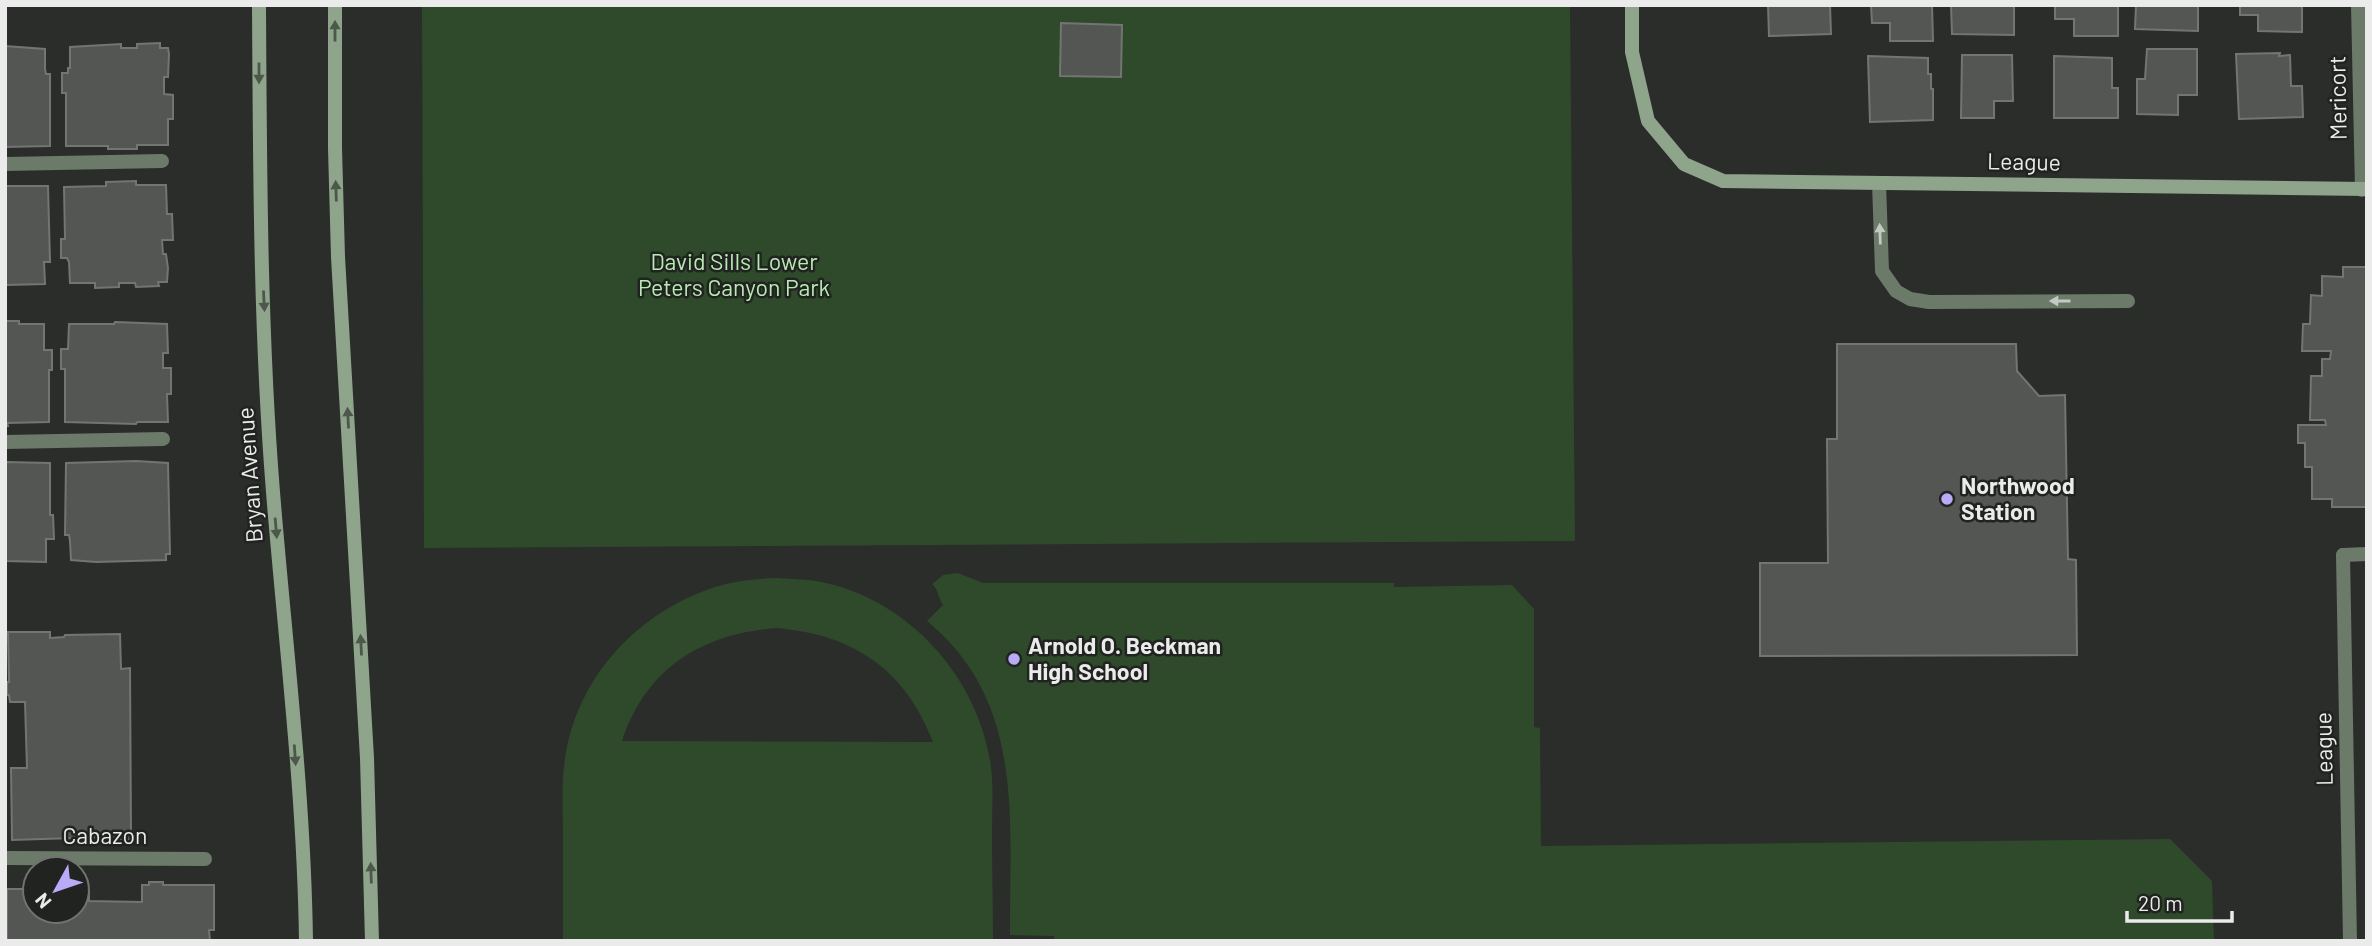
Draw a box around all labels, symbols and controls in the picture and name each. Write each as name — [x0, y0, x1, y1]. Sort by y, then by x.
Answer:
one-way arrow — [329, 20, 341, 42]
street label: Mericort — [2322, 56, 2352, 140]
one-way arrow — [253, 63, 265, 85]
street label: League — [1987, 146, 2061, 176]
one-way arrow — [331, 180, 342, 202]
one-way arrow — [1874, 223, 1886, 245]
park label: David Sills Lower Peters Canyon Park — [638, 247, 830, 301]
one-way arrow — [258, 290, 269, 312]
one-way arrow — [2049, 295, 2071, 307]
street label: Bryan Avenue — [230, 406, 268, 544]
one-way arrow — [342, 407, 353, 429]
place label: Northwood Station — [1961, 471, 2075, 525]
marker: Northwood Station — [1939, 491, 1955, 507]
one-way arrow — [271, 517, 282, 539]
place label: Arnold O. Beckman High School — [1028, 631, 1221, 685]
one-way arrow — [355, 634, 366, 656]
marker: Arnold O. Beckman High School — [1006, 651, 1022, 667]
street label: League — [2308, 712, 2338, 786]
one-way arrow — [290, 744, 301, 766]
street label: Cabazon — [62, 821, 148, 849]
north arrow — [21, 855, 91, 925]
one-way arrow — [365, 861, 376, 883]
scale bar — [2127, 880, 2232, 924]
text: N — [30, 889, 55, 913]
text: 20 m — [2138, 890, 2183, 915]

